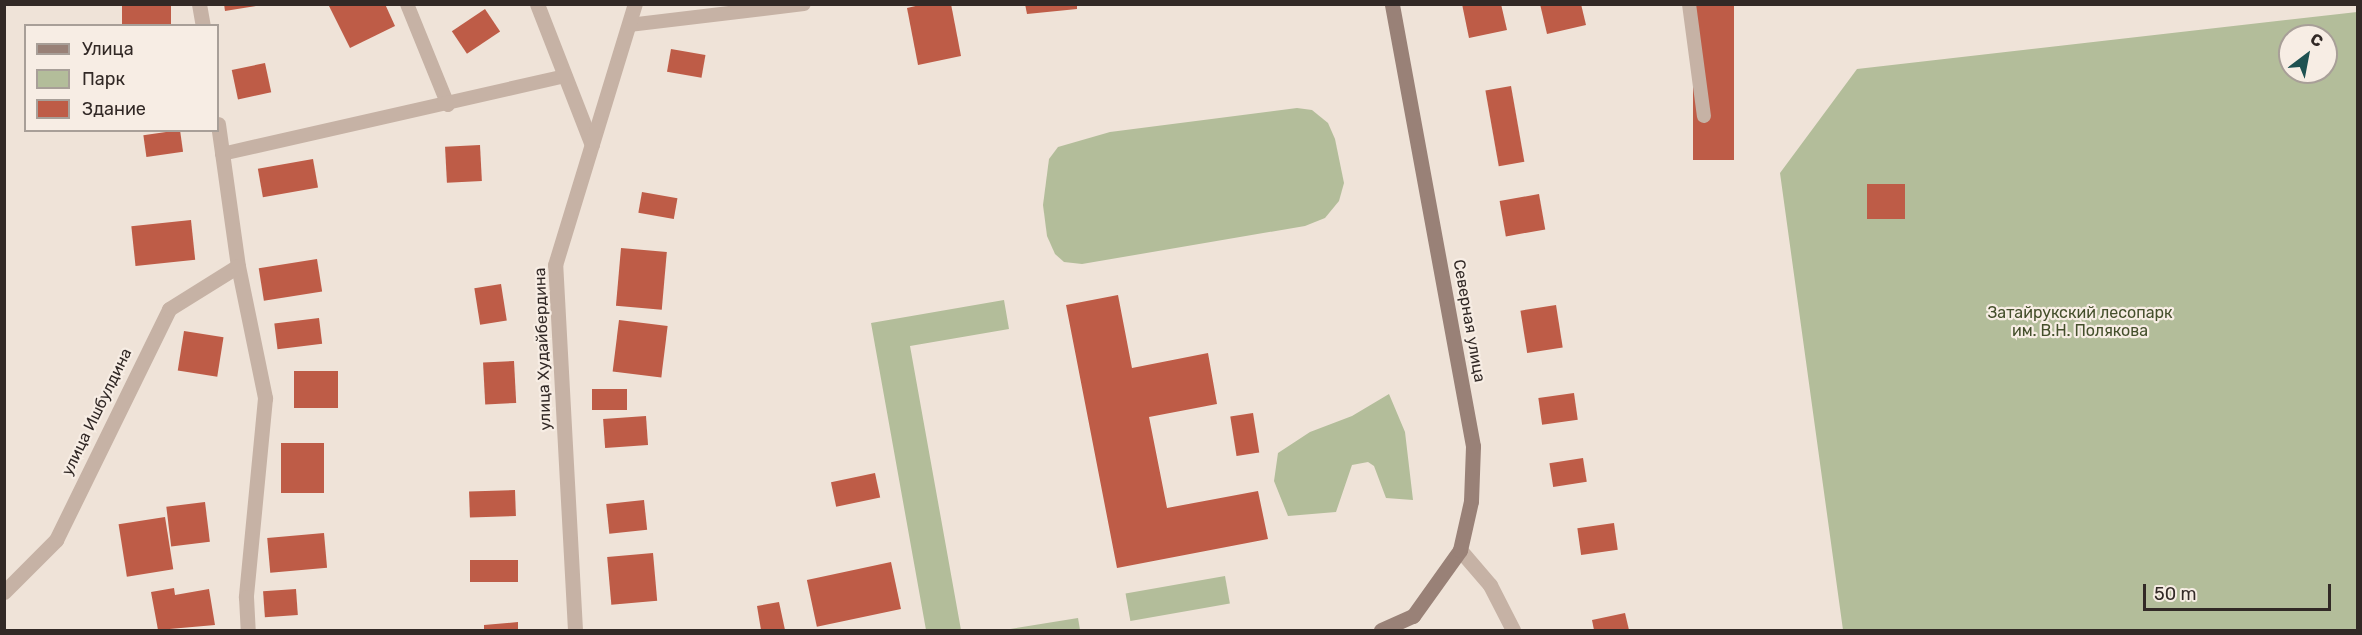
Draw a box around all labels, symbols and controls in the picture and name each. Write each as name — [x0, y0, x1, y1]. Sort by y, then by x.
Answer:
legend — [24, 24, 219, 132]
north arrow — [2278, 24, 2338, 84]
text: С — [2307, 29, 2327, 51]
text: Улица — [82, 38, 134, 60]
text: Парк — [82, 68, 125, 90]
text: Здание — [82, 98, 146, 120]
street label: Северная улица — [1449, 258, 1489, 384]
street label: улица Худайбердина — [531, 267, 555, 431]
park label: Затайрукский лесопарк им. В.Н. Полякова — [1987, 303, 2173, 341]
street label: улица Ишбулдина — [58, 345, 136, 479]
scale bar — [2146, 572, 2334, 610]
text: 50 m — [2154, 583, 2197, 605]

